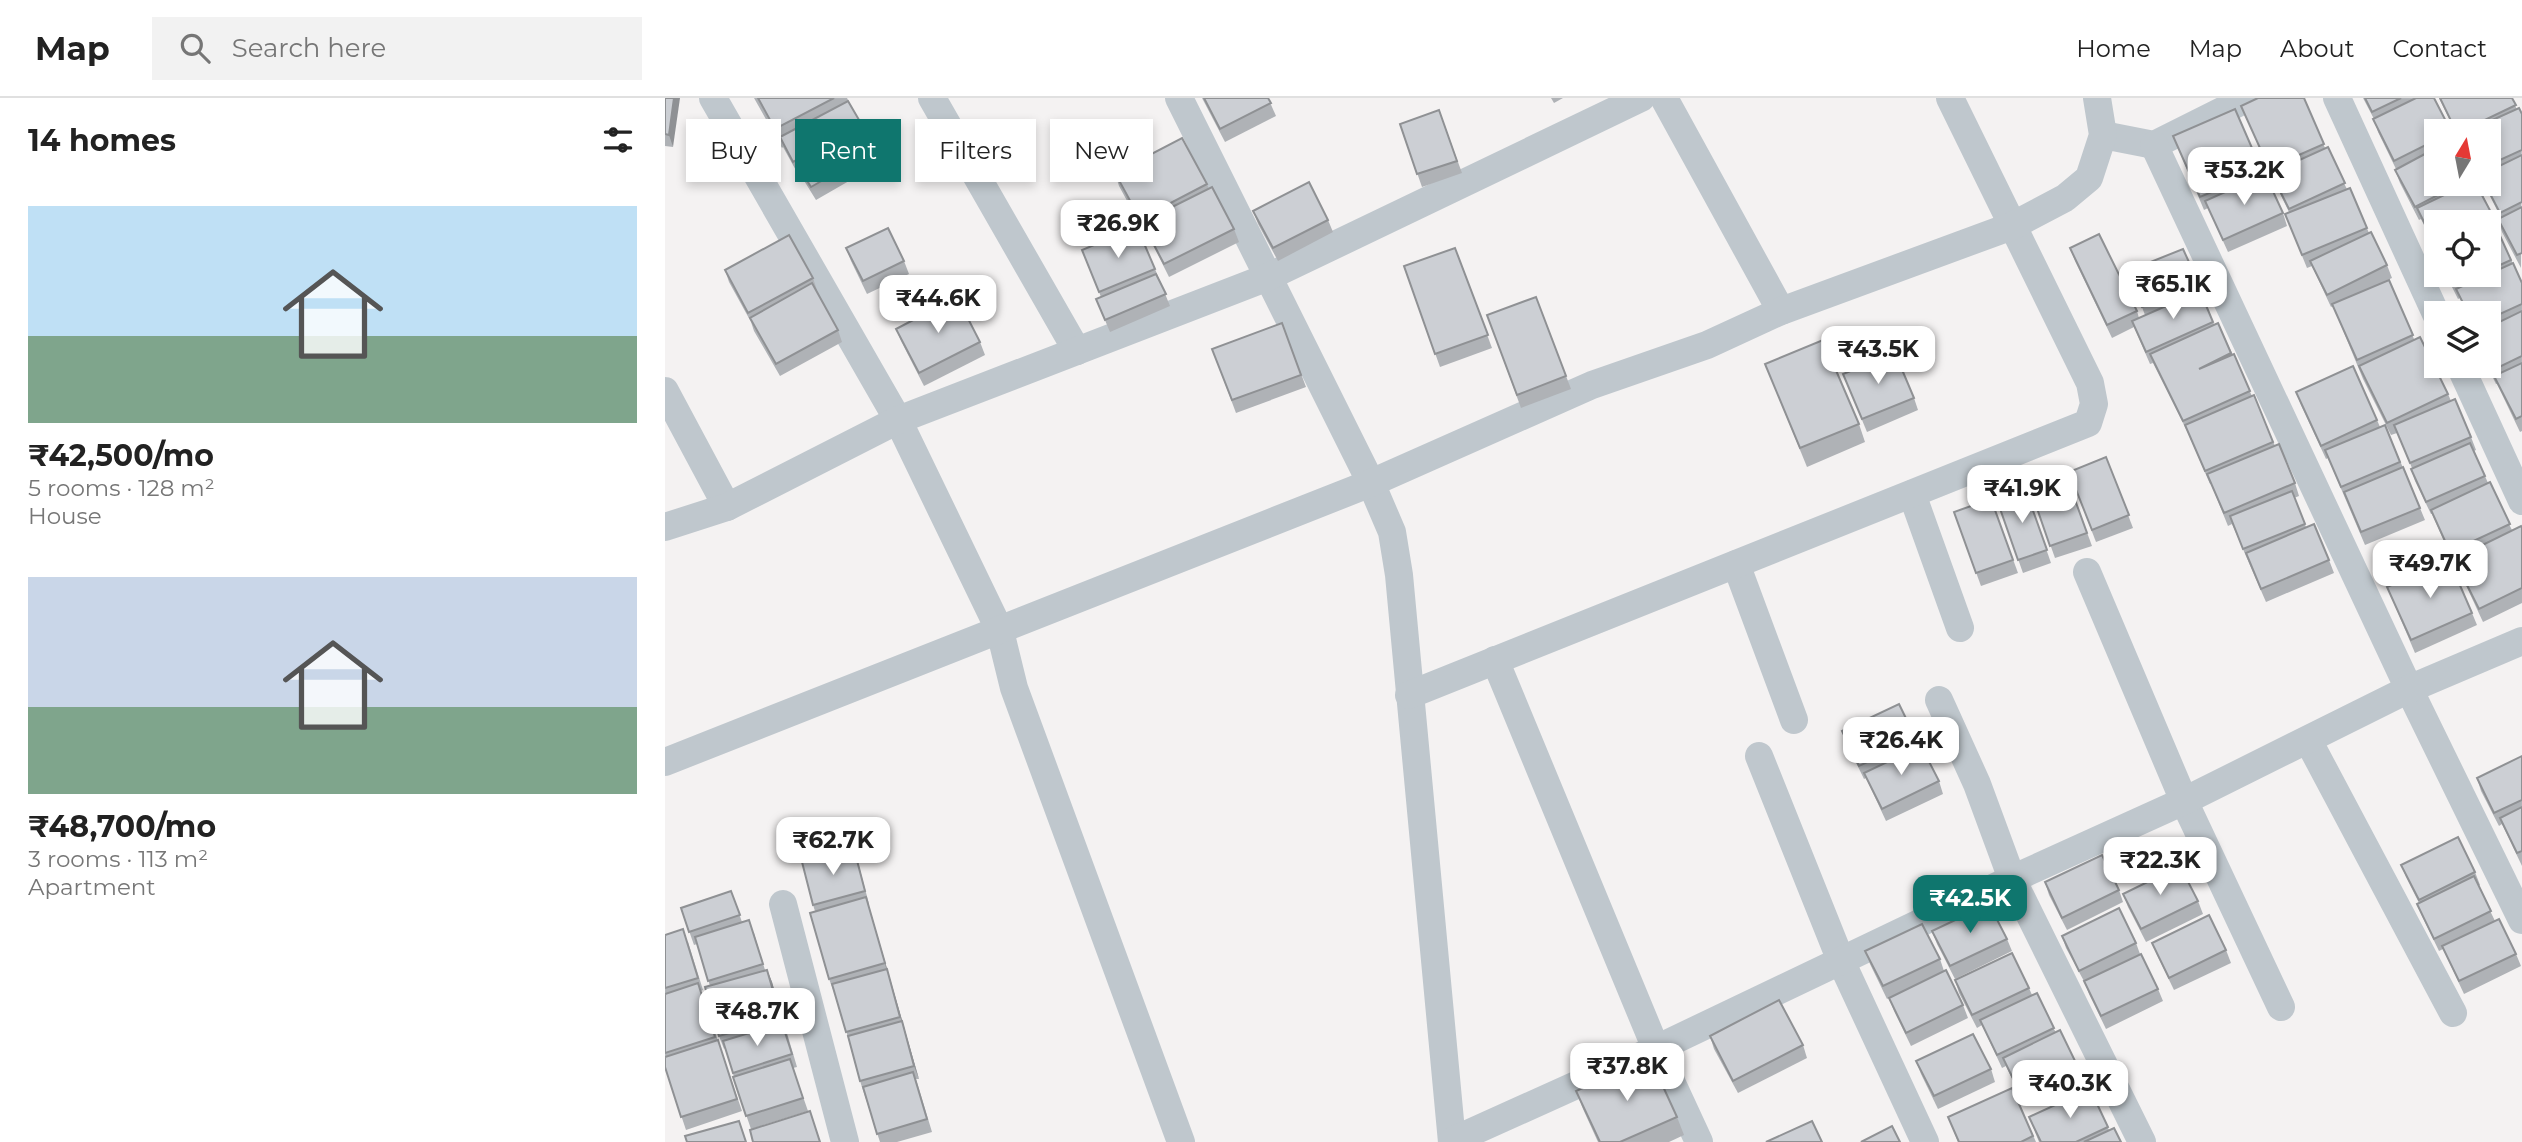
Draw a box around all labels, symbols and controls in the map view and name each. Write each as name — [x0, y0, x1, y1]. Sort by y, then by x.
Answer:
search box — [152, 17, 642, 80]
text: Map — [35, 28, 110, 68]
icon: search — [176, 29, 214, 67]
text: Search here — [232, 32, 386, 64]
text: Home — [2076, 34, 2151, 63]
text: Map — [2189, 34, 2242, 63]
text: About — [2280, 34, 2354, 63]
text: Contact — [2392, 34, 2487, 63]
chip: Buy — [686, 119, 781, 182]
chip: Rent — [795, 119, 901, 182]
chip: Filters — [915, 119, 1036, 182]
chip: New — [1050, 119, 1153, 182]
north arrow — [2424, 119, 2501, 196]
map controls — [2424, 119, 2501, 378]
icon: filters — [599, 121, 637, 159]
text: 14 homes — [28, 122, 176, 159]
pin: ₹53.2K — [2187, 148, 2301, 207]
text: ₹53.2K — [2204, 156, 2284, 184]
pin: ₹26.9K — [1061, 200, 1175, 260]
text: ₹26.9K — [1077, 209, 1159, 237]
button: locate — [2424, 210, 2501, 287]
icon: home — [270, 251, 396, 377]
pin: ₹65.1K — [2116, 262, 2230, 321]
text: ₹65.1K — [2135, 270, 2211, 298]
pin: ₹44.6K — [881, 275, 995, 335]
text: ₹44.6K — [895, 284, 981, 312]
button: layers — [2424, 301, 2501, 378]
pin: ₹43.5K — [1821, 327, 1935, 386]
text: ₹43.5K — [1837, 335, 1919, 363]
text: ₹42,500/mo — [28, 437, 214, 474]
pin: ₹41.9K — [1965, 466, 2079, 525]
text: 5 rooms · 128 m² — [28, 474, 215, 502]
text: ₹41.9K — [1983, 474, 2061, 502]
text: House — [28, 502, 102, 530]
pin: ₹49.7K — [2373, 540, 2487, 600]
text: ₹49.7K — [2389, 549, 2471, 577]
icon: home — [270, 622, 396, 748]
pin: ₹26.4K — [1844, 718, 1958, 777]
text: ₹26.4K — [1859, 726, 1943, 754]
text: ₹48,700/mo — [28, 808, 216, 845]
pin: ₹62.7K — [776, 818, 890, 877]
text: ₹62.7K — [792, 826, 874, 854]
pin: ₹22.3K — [2103, 838, 2217, 897]
text: 3 rooms · 113 m² — [28, 845, 208, 873]
text: ₹22.3K — [2120, 846, 2200, 874]
text: Apartment — [28, 873, 156, 901]
pin: ₹42.5K — [1913, 876, 2027, 935]
text: ₹42.5K — [1929, 884, 2011, 912]
pin: ₹48.7K — [700, 988, 814, 1048]
text: ₹48.7K — [715, 997, 799, 1025]
pin: ₹37.8K — [1570, 1044, 1684, 1103]
text: ₹37.8K — [1586, 1052, 1668, 1080]
pin: ₹40.3K — [2013, 1060, 2127, 1120]
text: ₹40.3K — [2028, 1069, 2112, 1097]

